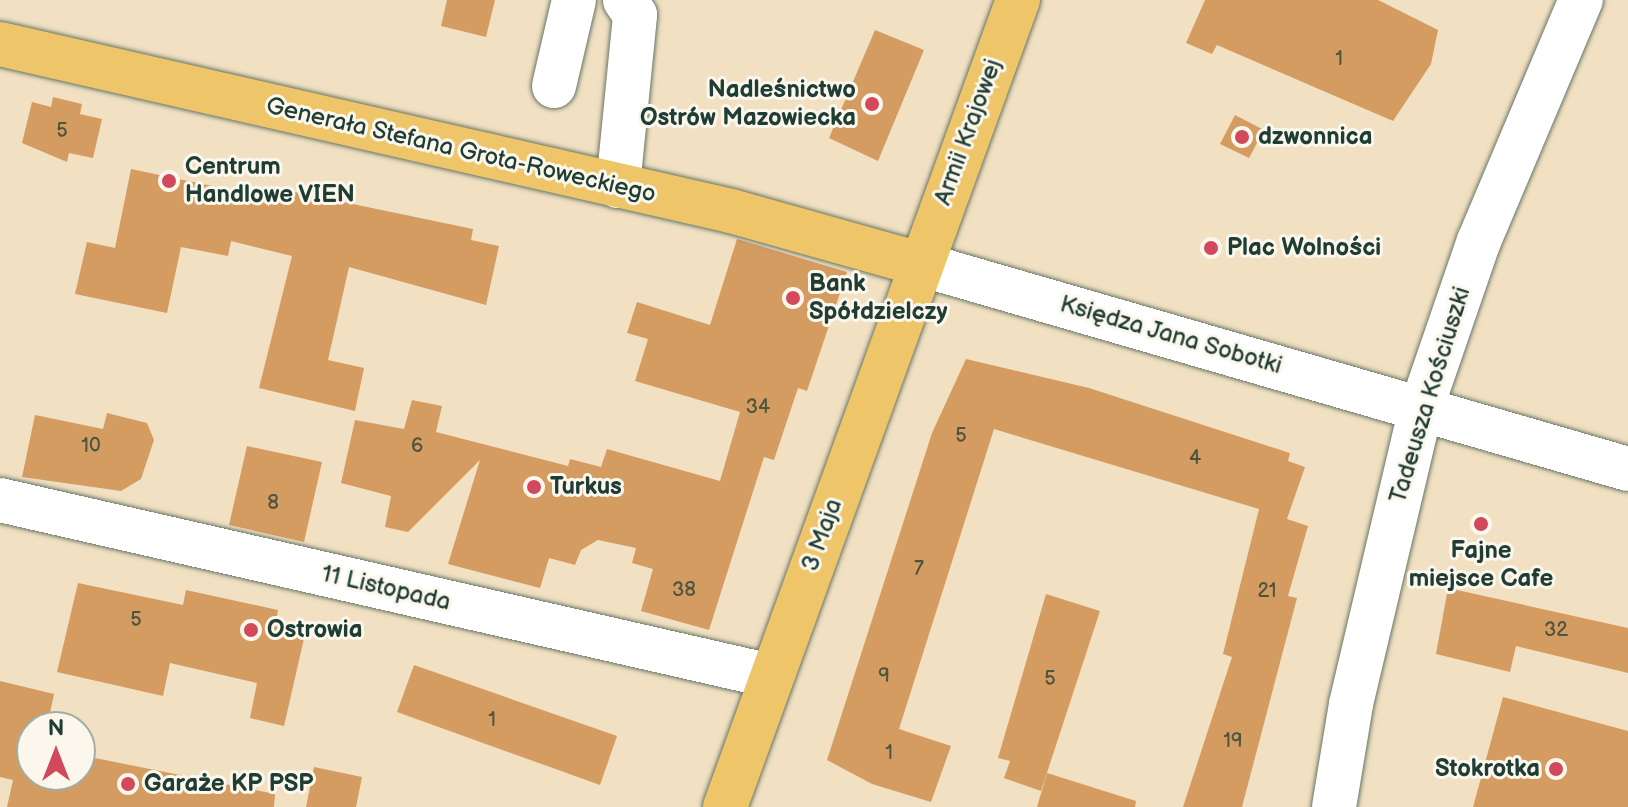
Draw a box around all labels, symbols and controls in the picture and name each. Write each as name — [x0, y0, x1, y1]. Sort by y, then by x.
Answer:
house number: 1 — [1335, 47, 1343, 71]
street label: Armii Krajowej — [928, 55, 1008, 209]
place label: Nadleśnictwo Ostrów Mazowiecka — [640, 76, 856, 132]
street label: Generała Stefana Grota-Roweckiego — [263, 91, 659, 209]
marker: Nadleśnictwo Ostrów Mazowiecka — [863, 95, 881, 113]
house number: 5 — [56, 119, 68, 143]
place label: dzwonnica — [1258, 123, 1373, 151]
marker: dzwonnica — [1233, 128, 1251, 146]
place label: Centrum Handlowe VIEN — [185, 153, 356, 209]
marker: Centrum Handlowe VIEN — [160, 172, 178, 190]
place label: Plac Wolności — [1227, 234, 1381, 262]
marker: Plac Wolności — [1202, 239, 1220, 257]
place label: Bank Spółdzielczy — [809, 270, 947, 326]
street label: Tadeusza Kościuszki — [1383, 283, 1477, 507]
marker: Bank Spółdzielczy — [784, 289, 802, 307]
street label: Księdza Jana Sobotki — [1056, 289, 1286, 381]
house number: 34 — [746, 395, 770, 419]
house number: 5 — [955, 424, 967, 448]
house number: 10 — [81, 434, 101, 458]
house number: 6 — [411, 434, 423, 458]
house number: 4 — [1189, 446, 1201, 470]
place label: Turkus — [550, 473, 622, 501]
marker: Turkus — [525, 478, 543, 496]
house number: 8 — [267, 491, 279, 515]
street label: 3 Maja — [796, 495, 848, 575]
marker: Fajne miejsce Cafe — [1472, 515, 1490, 533]
place label: Fajne miejsce Cafe — [1409, 537, 1553, 593]
house number: 7 — [914, 557, 924, 581]
street label: 11 Listopada — [319, 559, 453, 617]
house number: 38 — [672, 578, 696, 602]
house number: 21 — [1257, 579, 1277, 603]
house number: 5 — [130, 608, 142, 632]
place label: Ostrowia — [267, 616, 362, 644]
house number: 32 — [1544, 618, 1568, 642]
marker: Ostrowia — [242, 621, 260, 639]
house number: 9 — [878, 664, 890, 688]
house number: 5 — [1044, 667, 1056, 691]
house number: 1 — [488, 708, 496, 732]
north arrow — [16, 711, 96, 791]
text: N — [48, 715, 64, 742]
house number: 19 — [1223, 729, 1243, 753]
house number: 1 — [885, 741, 893, 765]
place label: Stokrotka — [1435, 755, 1540, 783]
marker: Stokrotka — [1547, 760, 1565, 778]
place label: Garaże KP PSP — [144, 770, 313, 798]
marker: Garaże KP PSP — [119, 775, 137, 793]

